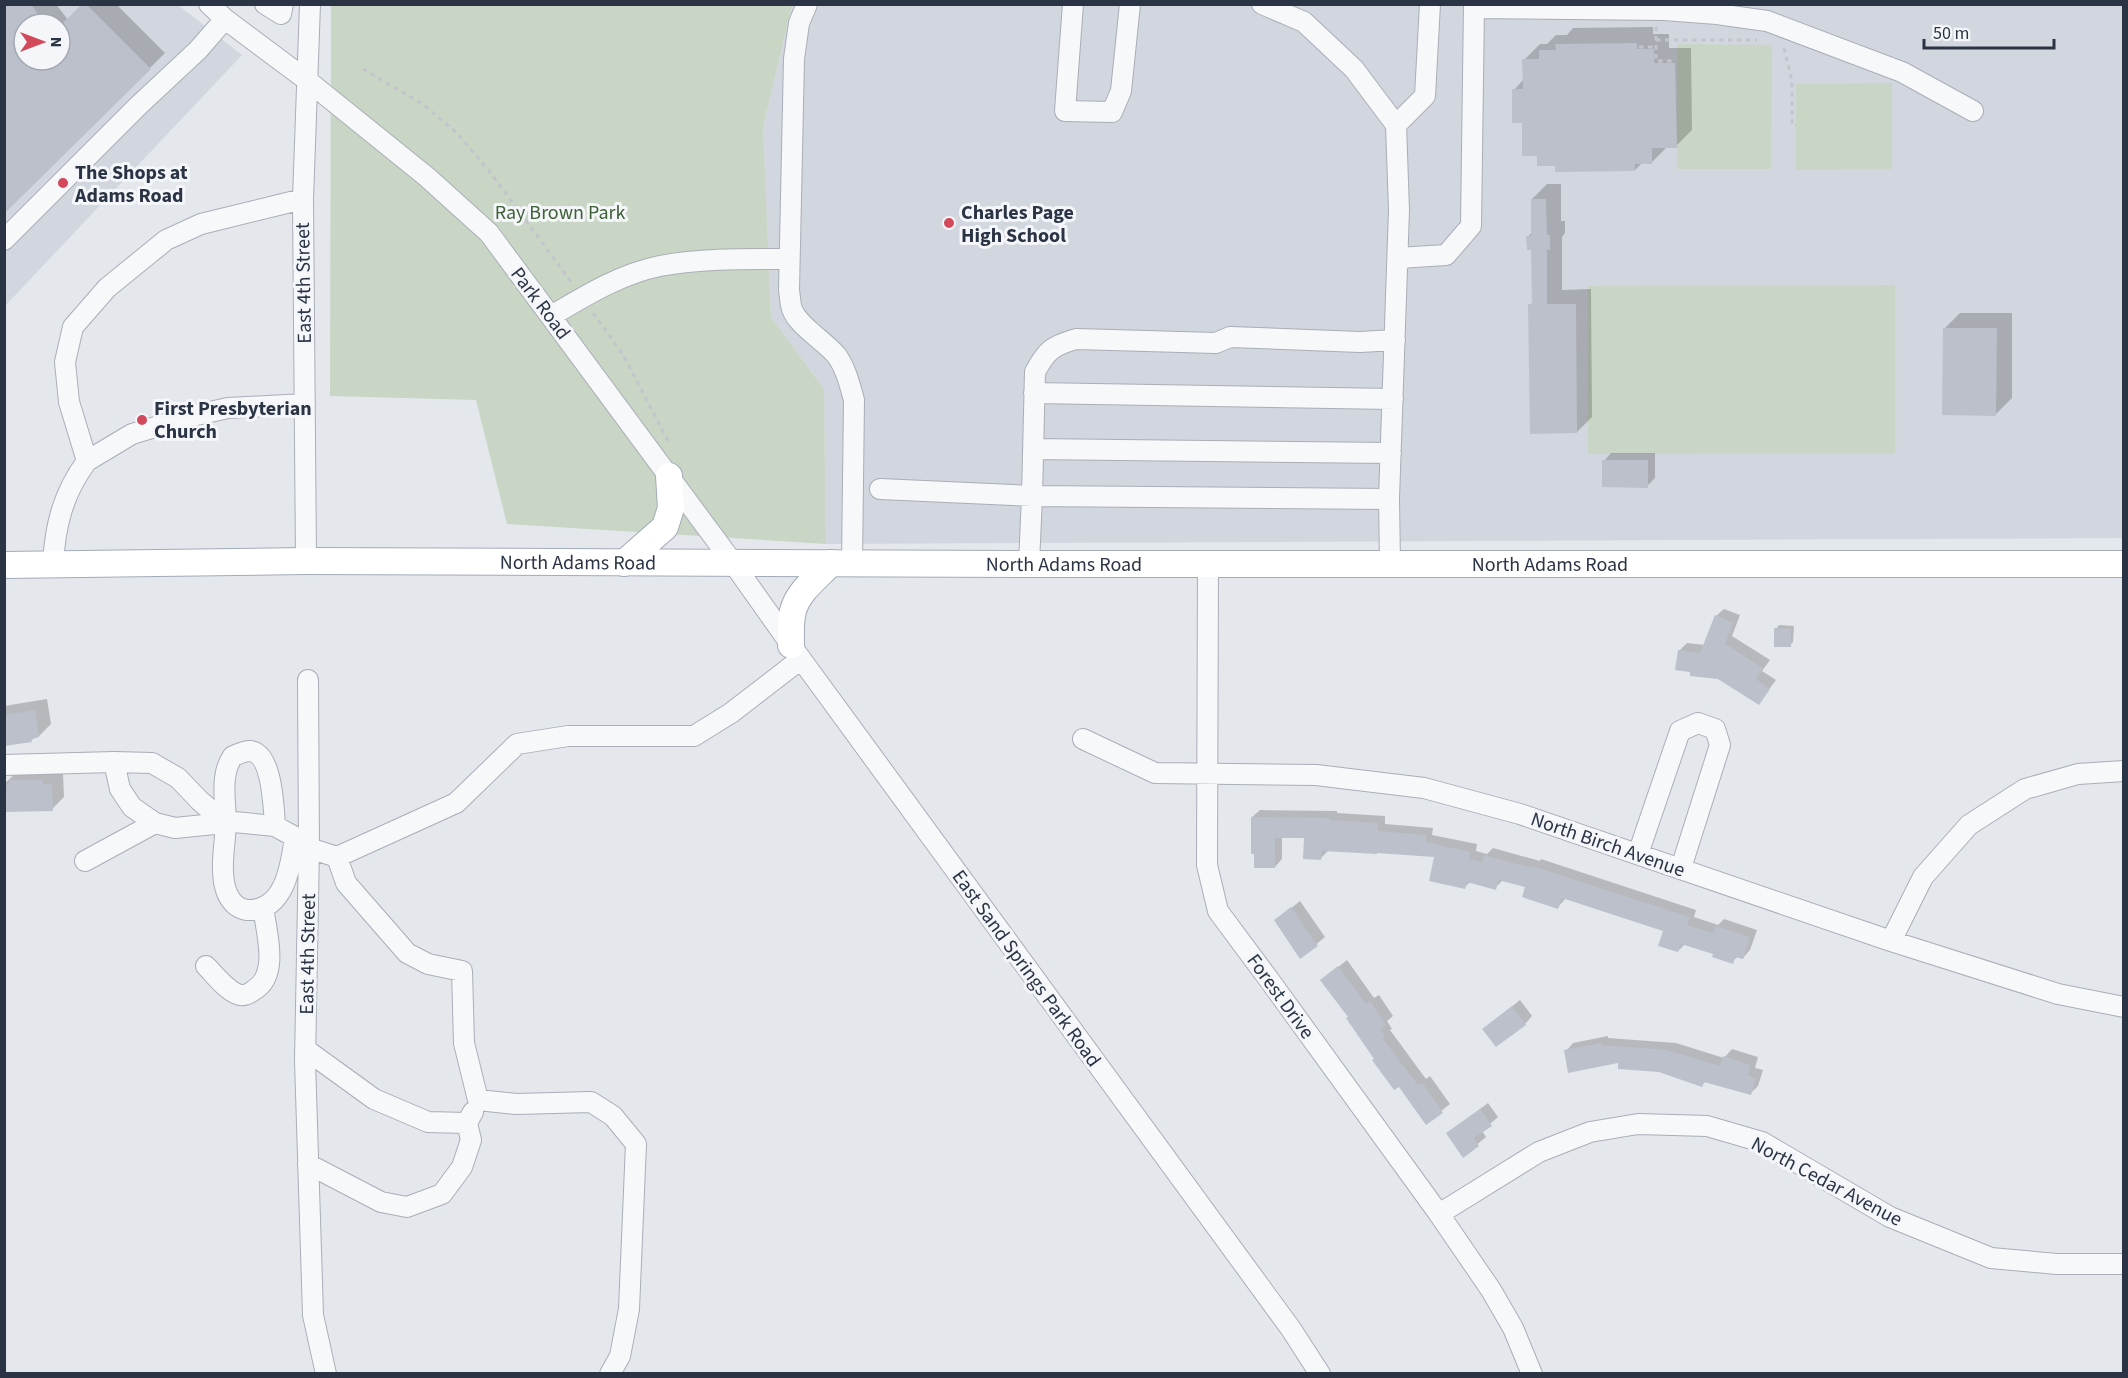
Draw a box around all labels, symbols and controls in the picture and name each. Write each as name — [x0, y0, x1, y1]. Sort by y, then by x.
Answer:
north arrow — [12, 12, 72, 72]
scale bar — [1924, 12, 2054, 50]
text: 50 m — [1933, 21, 1969, 46]
text: N — [45, 37, 67, 47]
place label: The Shops at Adams Road — [74, 159, 188, 210]
marker: The Shops at Adams Road — [56, 176, 70, 190]
park label: Ray Brown Park — [495, 199, 625, 227]
place label: Charles Page High School — [961, 199, 1074, 250]
marker: Charles Page High School — [942, 216, 956, 230]
street label: East 4th Street — [289, 222, 319, 344]
street label: Park Road — [504, 262, 577, 346]
place label: First Presbyterian Church — [154, 395, 312, 446]
marker: First Presbyterian Church — [135, 413, 149, 427]
street label: North Adams Road — [500, 549, 656, 577]
street label: North Adams Road — [986, 551, 1142, 579]
street label: North Adams Road — [1472, 551, 1628, 579]
street label: North Birch Avenue — [1527, 805, 1689, 884]
street label: East Sand Springs Park Road — [945, 864, 1107, 1073]
street label: East 4th Street — [293, 893, 323, 1015]
street label: Forest Drive — [1240, 948, 1321, 1045]
street label: North Cedar Avenue — [1746, 1130, 1907, 1234]

